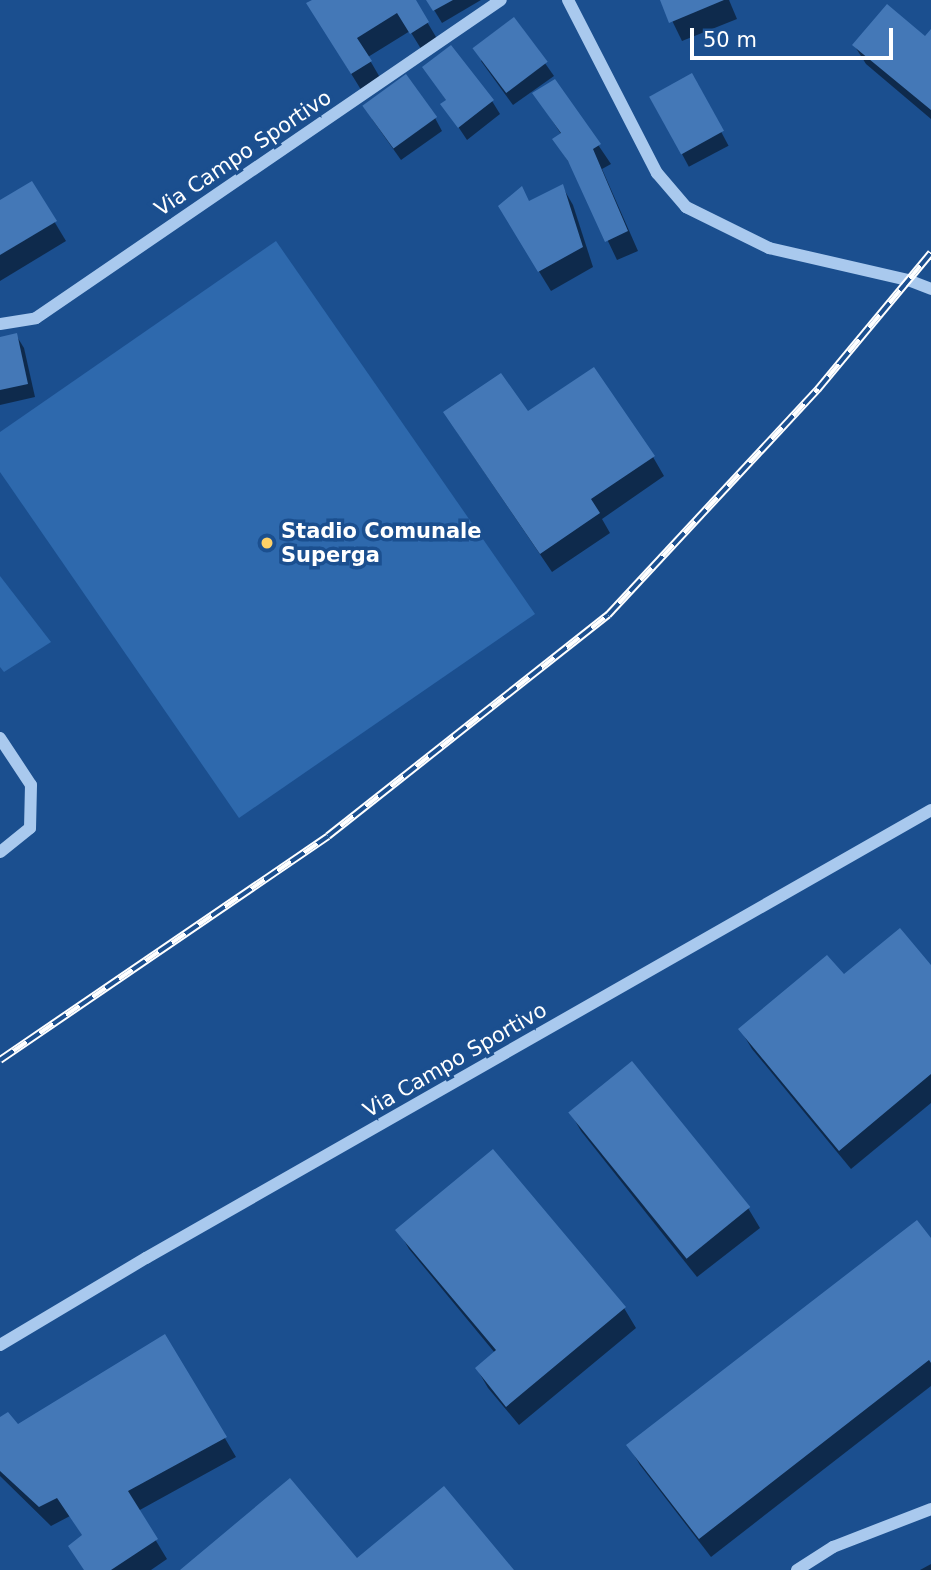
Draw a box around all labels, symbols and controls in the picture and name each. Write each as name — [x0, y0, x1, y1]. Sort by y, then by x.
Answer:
scale bar — [693, 14, 896, 58]
text: 50 m — [703, 28, 757, 52]
street label: Via Campo Sportivo — [150, 85, 336, 221]
place label: Stadio Comunale Superga — [281, 518, 482, 568]
marker: Stadio Comunale Superga — [259, 535, 275, 551]
street label: Via Campo Sportivo — [359, 997, 551, 1123]

